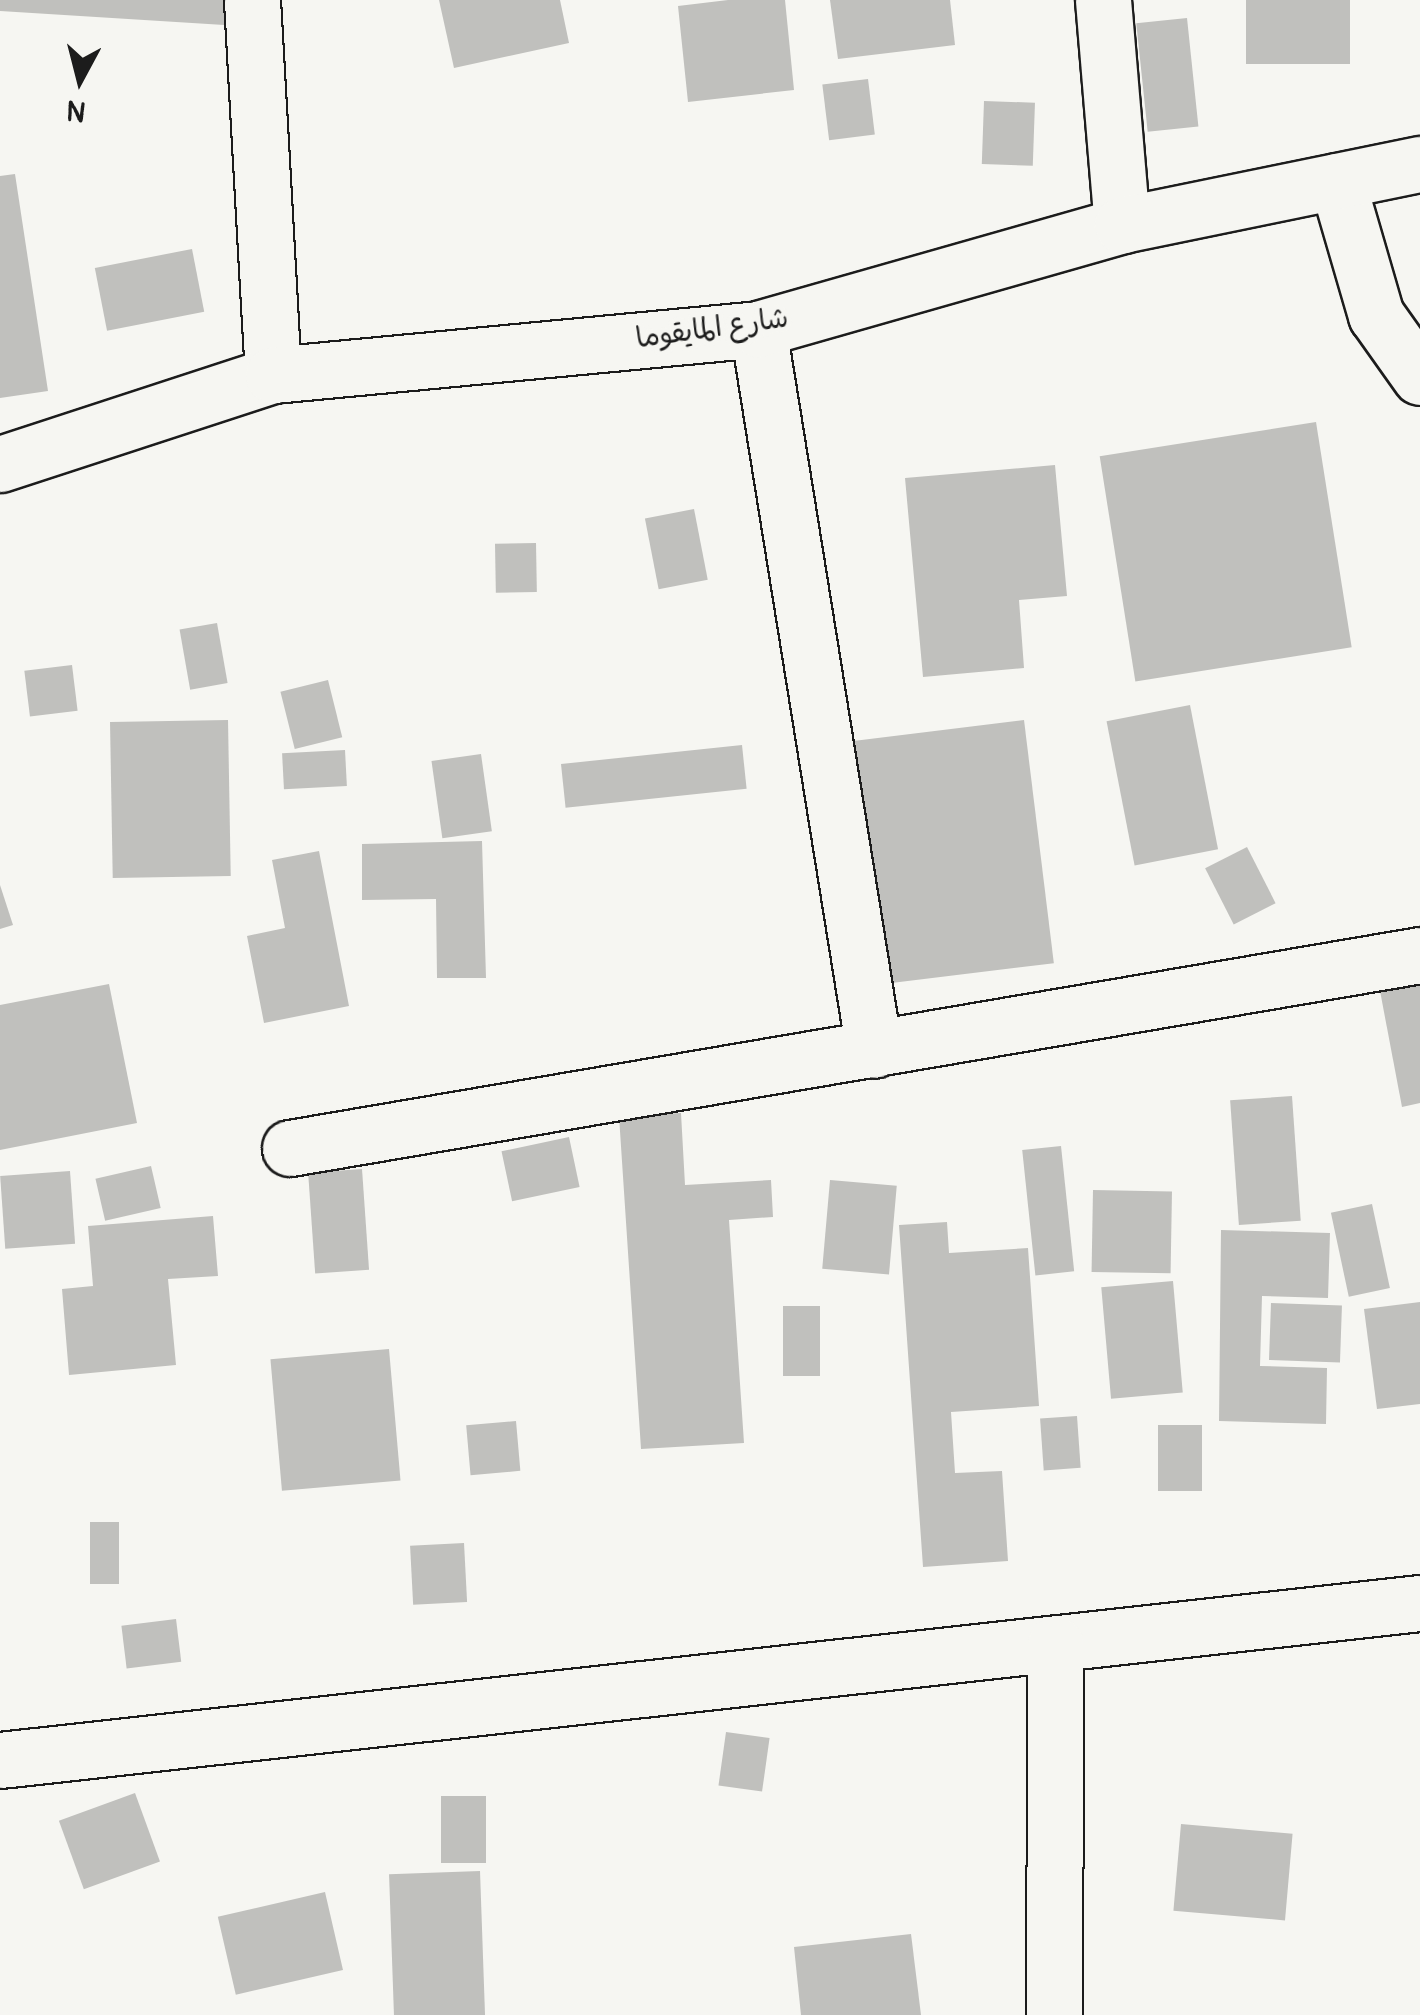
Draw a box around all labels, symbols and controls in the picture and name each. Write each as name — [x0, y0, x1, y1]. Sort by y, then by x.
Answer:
north arrow — [30, 30, 130, 130]
text: N — [65, 92, 88, 129]
street label: شارع المايقوما — [634, 302, 790, 356]

